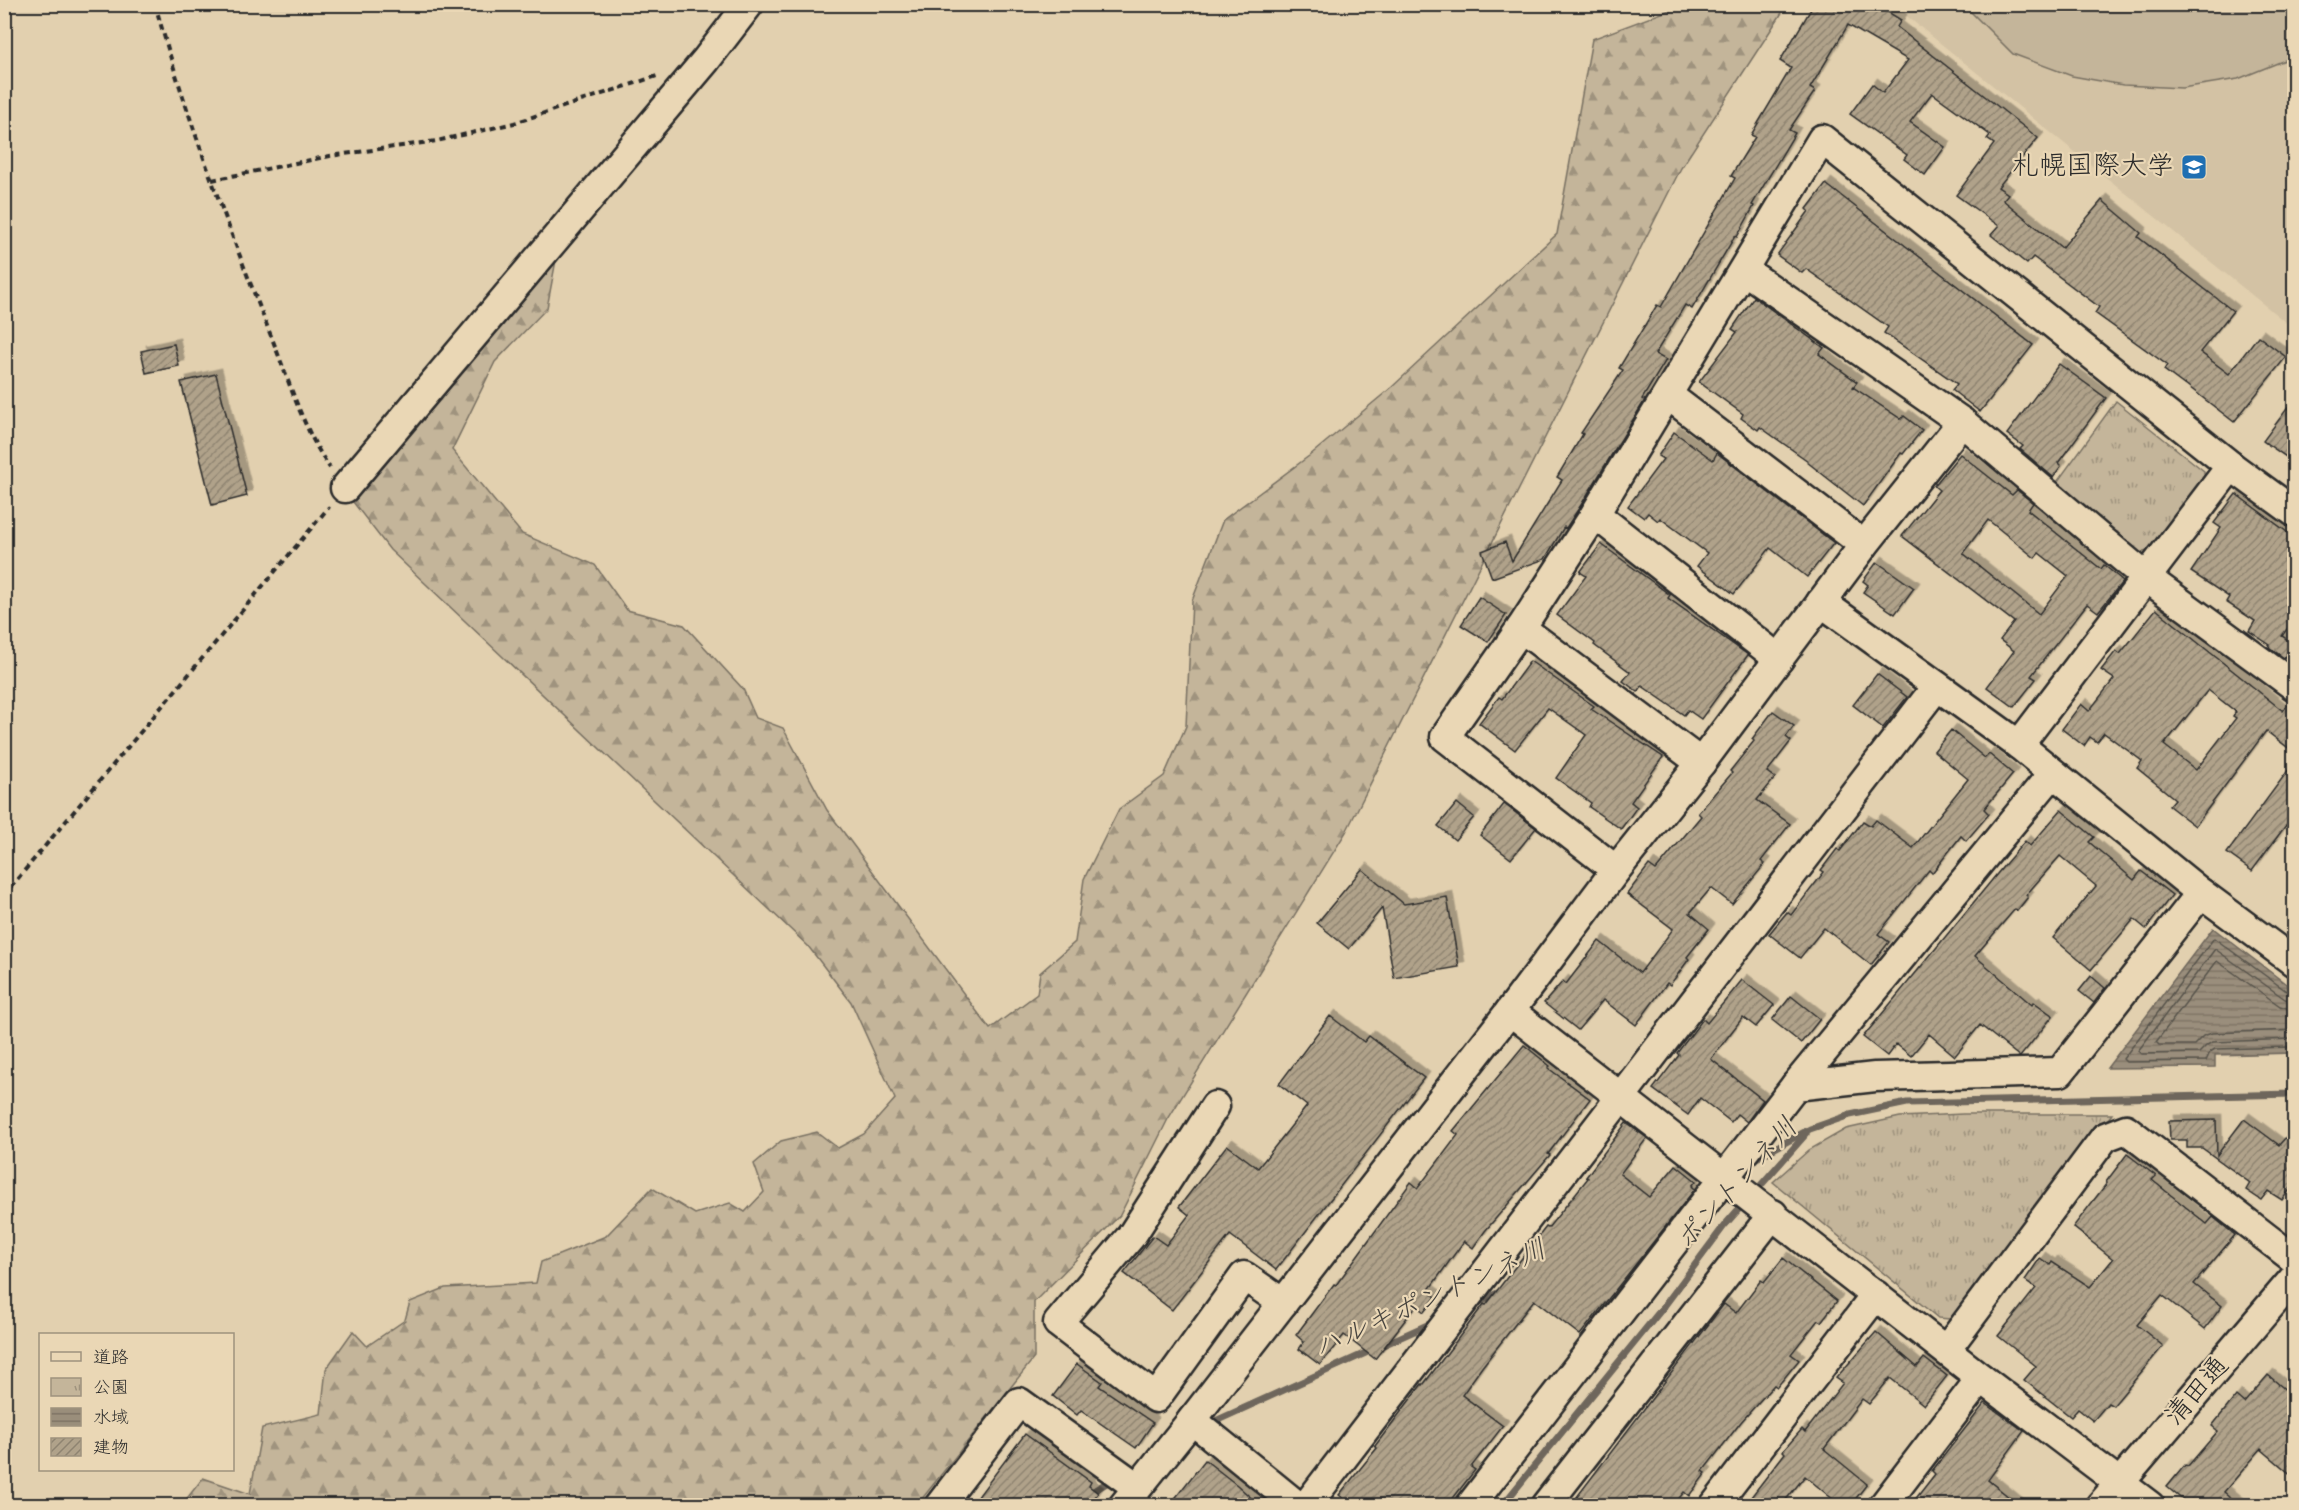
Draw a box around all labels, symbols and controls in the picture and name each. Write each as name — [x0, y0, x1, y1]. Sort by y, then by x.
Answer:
place label: 札幌国際大学 — [2012, 148, 2174, 187]
school or university icon: 札幌国際大学 — [2179, 152, 2209, 182]
water label: ポントンネ川 — [1667, 1109, 1809, 1261]
water label: ハルキポントンネ川 — [1308, 1230, 1554, 1370]
legend — [39, 1333, 234, 1471]
text: 道路 — [93, 1346, 129, 1372]
street label: 清田通 — [2157, 1349, 2239, 1435]
text: 公園 — [93, 1376, 129, 1402]
text: 水域 — [93, 1406, 129, 1432]
text: 建物 — [93, 1436, 129, 1462]

